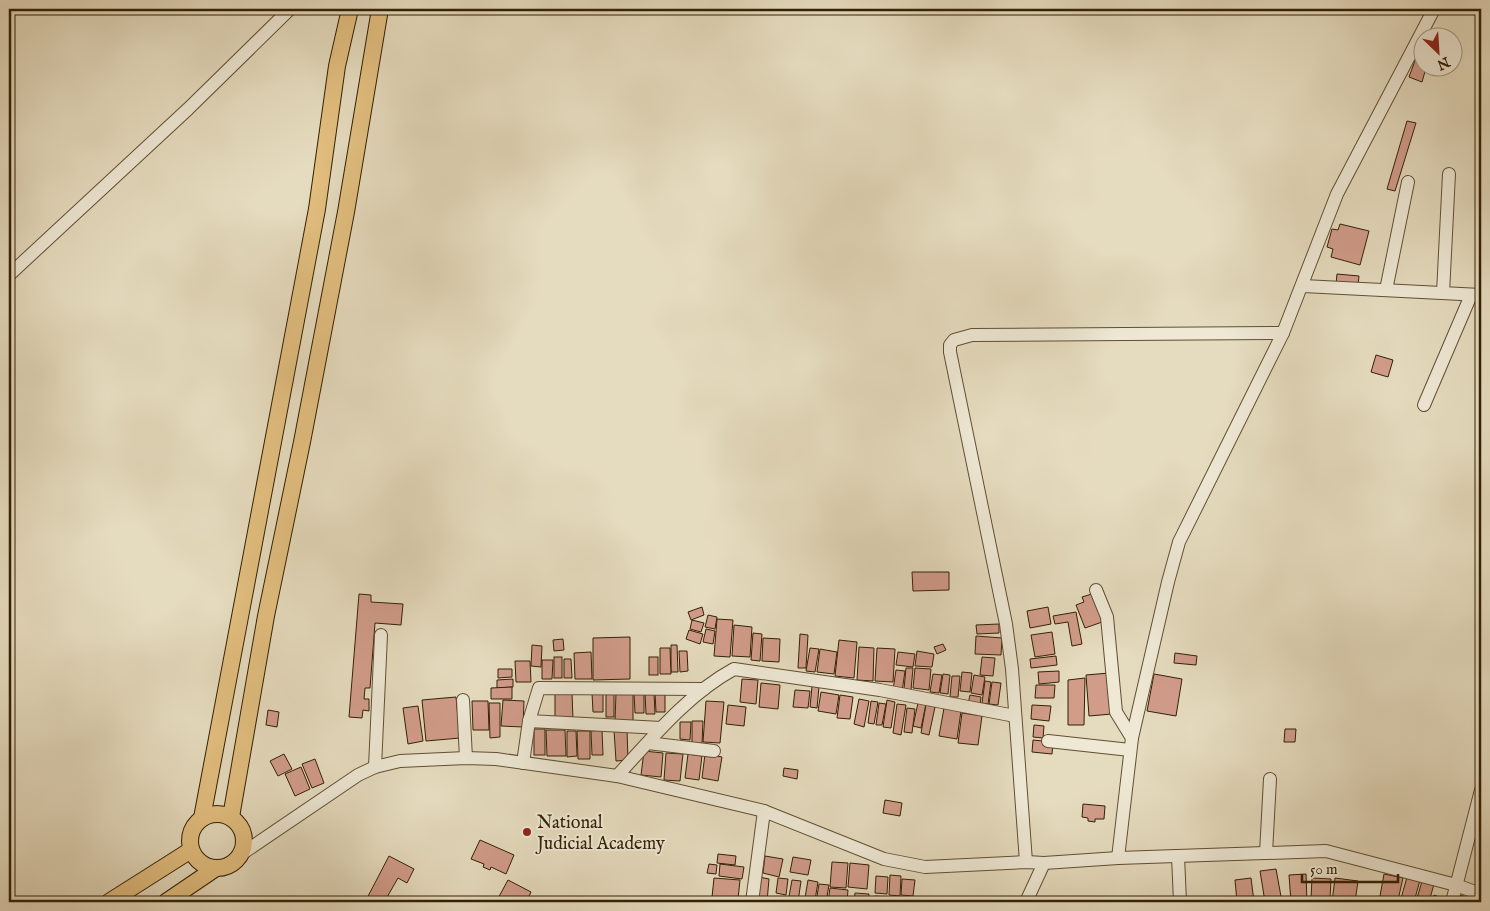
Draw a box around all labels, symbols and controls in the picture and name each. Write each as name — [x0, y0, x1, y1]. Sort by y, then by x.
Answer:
north arrow — [1412, 28, 1462, 78]
text: N — [1434, 52, 1453, 74]
place label: National Judicial Academy — [535, 812, 665, 856]
marker: National Judicial Academy — [521, 826, 533, 838]
scale bar — [1302, 851, 1399, 883]
text: 50 m — [1310, 860, 1338, 879]

